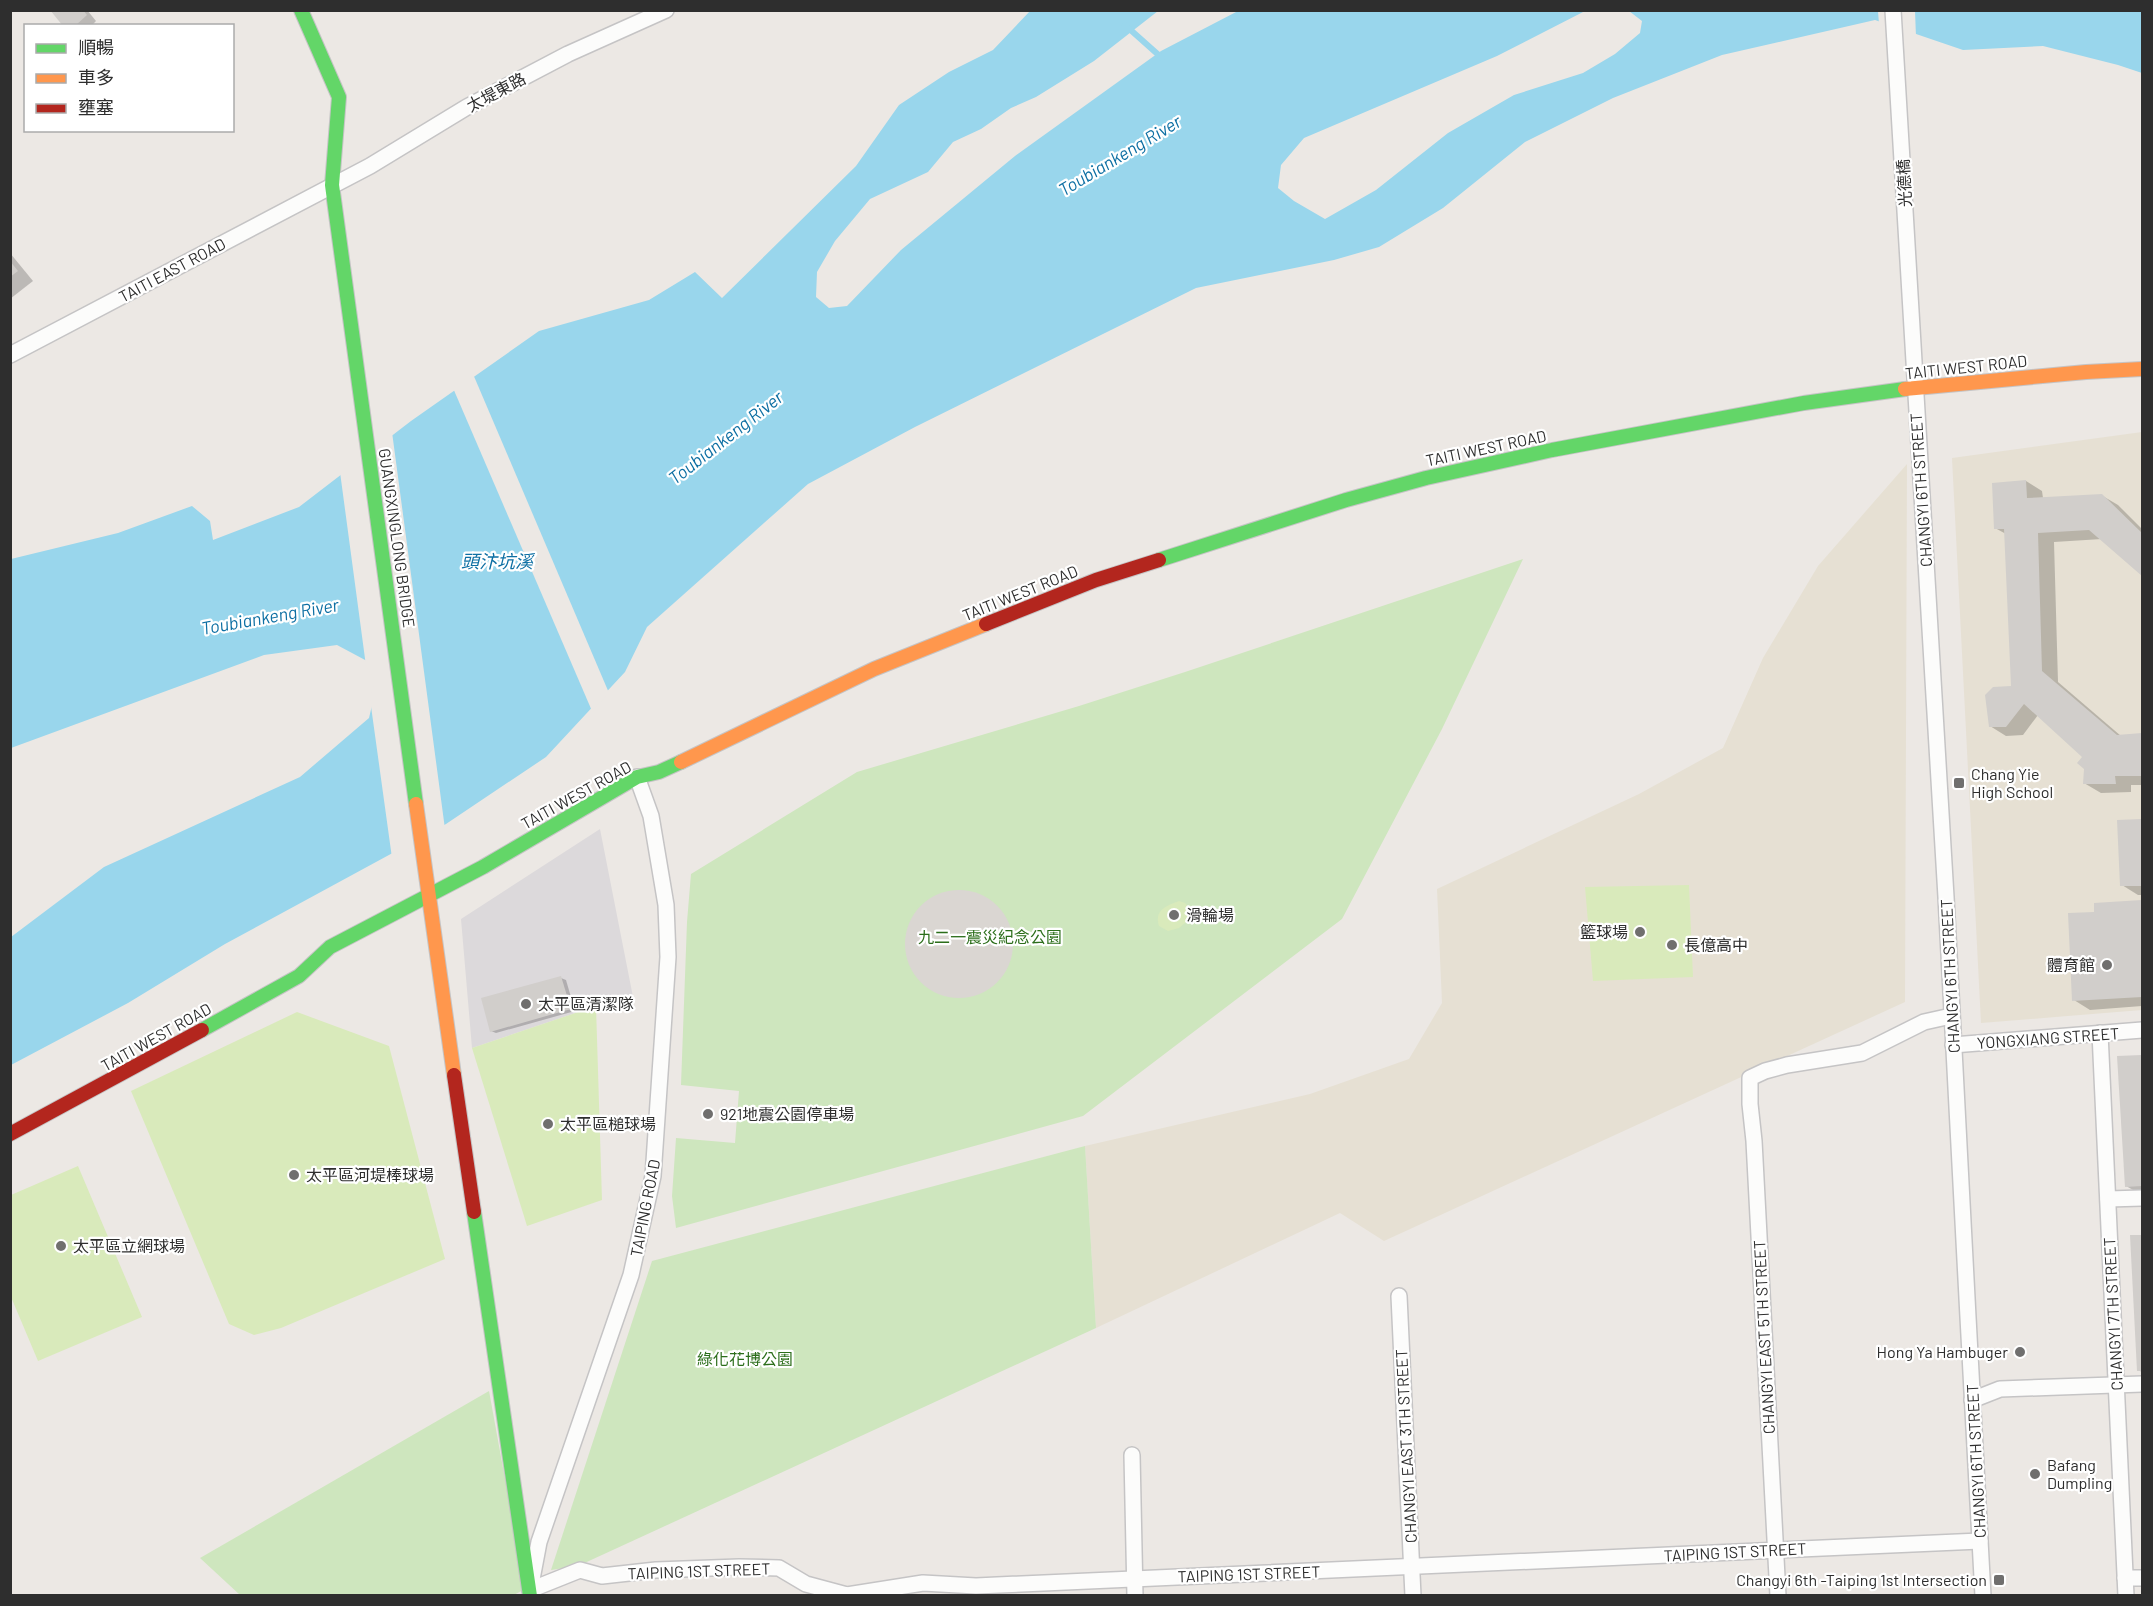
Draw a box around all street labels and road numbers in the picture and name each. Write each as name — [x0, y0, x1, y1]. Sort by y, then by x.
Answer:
street label: 太堤東路 — [463, 68, 528, 115]
street label: 光德橋 — [1893, 159, 1914, 207]
street label: TAITI EAST ROAD — [115, 233, 228, 306]
street label: TAITI WEST ROAD — [1904, 351, 2028, 382]
street label: CHANGYI 6TH STREET — [1906, 412, 1935, 568]
street label: TAITI WEST ROAD — [1424, 425, 1548, 470]
street label: GUANGXINGLONG BRIDGE — [376, 447, 419, 629]
street label: TAITI WEST ROAD — [959, 561, 1080, 624]
street label: TAITI WEST ROAD — [518, 757, 634, 833]
street label: CHANGYI 6TH STREET — [1936, 899, 1963, 1054]
street label: TAITI WEST ROAD — [98, 999, 214, 1075]
street label: YONGXIANG STREET — [1976, 1023, 2120, 1052]
street label: TAIPING ROAD — [626, 1158, 663, 1258]
street label: CHANGYI 7TH STREET — [2099, 1237, 2126, 1391]
street label: CHANGYI EAST 5TH STREET — [1749, 1239, 1778, 1435]
street label: CHANGYI EAST 3TH STREET — [1391, 1348, 1420, 1544]
street label: CHANGYI 6TH STREET — [1962, 1384, 1989, 1539]
street label: TAIPING 1ST STREET — [1663, 1538, 1807, 1565]
street label: TAIPING 1ST STREET — [627, 1559, 771, 1582]
street label: TAIPING 1ST STREET — [1177, 1562, 1321, 1585]

